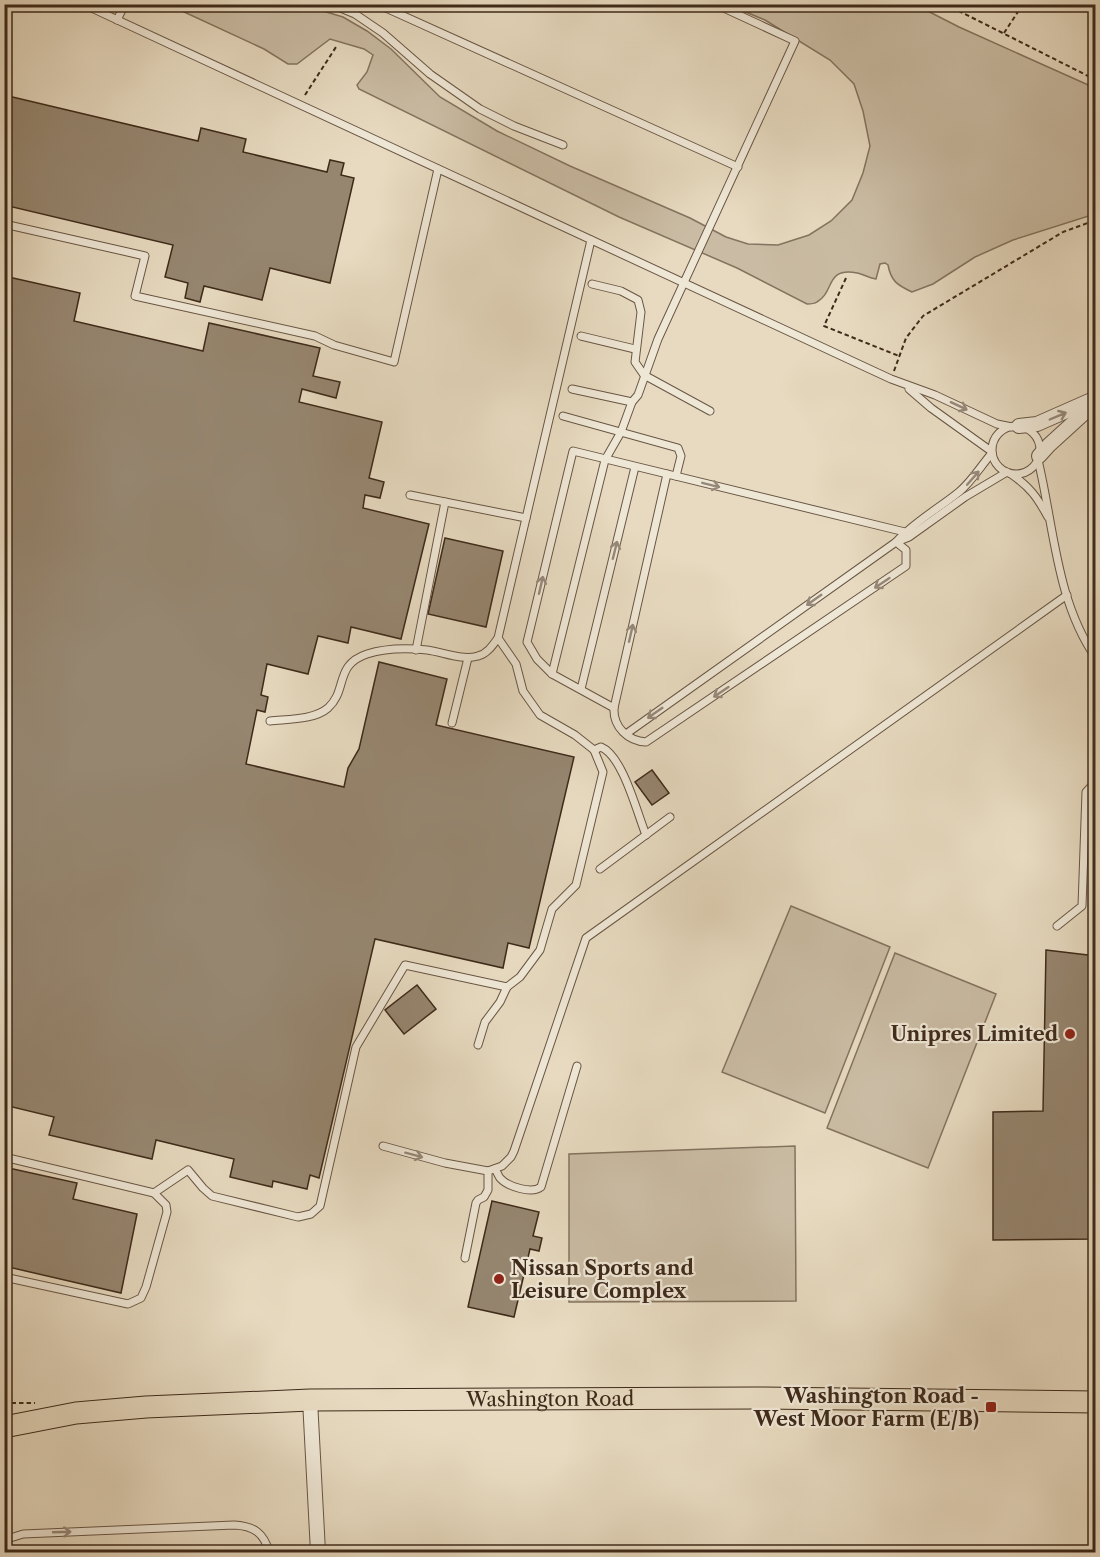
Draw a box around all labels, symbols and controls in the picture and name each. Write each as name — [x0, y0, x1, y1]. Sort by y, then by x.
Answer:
one-way arrow — [949, 401, 967, 413]
one-way arrow — [1049, 409, 1067, 421]
one-way arrow — [966, 470, 979, 486]
one-way arrow — [701, 479, 720, 491]
one-way arrow — [609, 541, 621, 560]
one-way arrow — [535, 576, 547, 595]
one-way arrow — [874, 577, 891, 589]
one-way arrow — [807, 594, 823, 606]
one-way arrow — [625, 624, 637, 643]
one-way arrow — [713, 686, 729, 698]
one-way arrow — [648, 707, 664, 720]
place label: Unipres Limited — [891, 1022, 1059, 1046]
marker: Unipres Limited — [1063, 1027, 1077, 1041]
one-way arrow — [404, 1149, 423, 1161]
place label: Nissan Sports and Leisure Complex — [511, 1256, 694, 1303]
marker: Nissan Sports and Leisure Complex — [492, 1272, 506, 1286]
place label: Washington Road - West Moor Farm (E/B) — [753, 1384, 979, 1431]
street label: Washington Road — [465, 1387, 634, 1411]
marker: Washington Road - West Moor Farm (E/B) — [984, 1400, 998, 1414]
one-way arrow — [52, 1527, 71, 1538]

